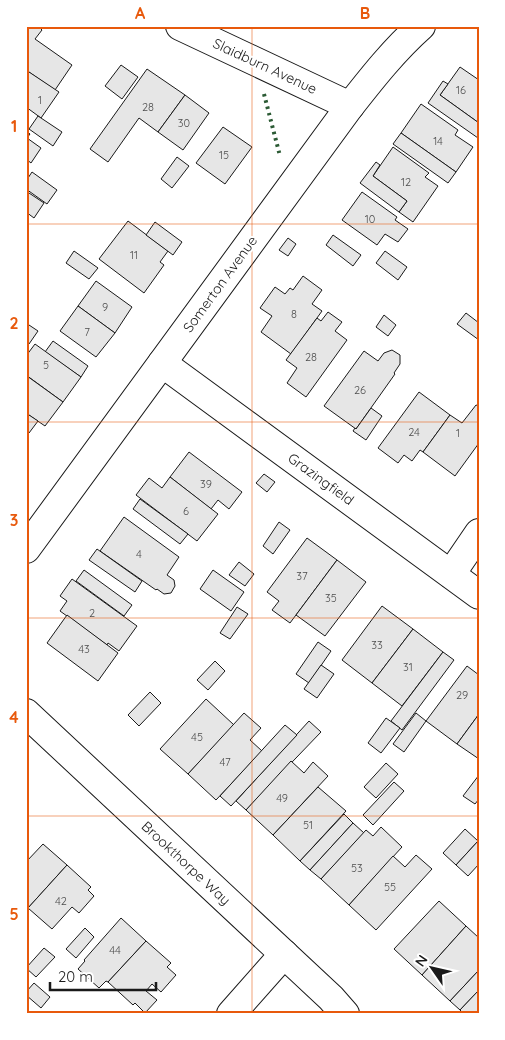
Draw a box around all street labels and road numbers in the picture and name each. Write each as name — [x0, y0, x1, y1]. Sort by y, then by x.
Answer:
street label: Slaidburn Avenue — [210, 34, 320, 98]
street label: Somerton Avenue — [179, 232, 261, 336]
street label: Grazingfield — [284, 449, 358, 509]
street label: Brookthorpe Way — [138, 817, 234, 909]

